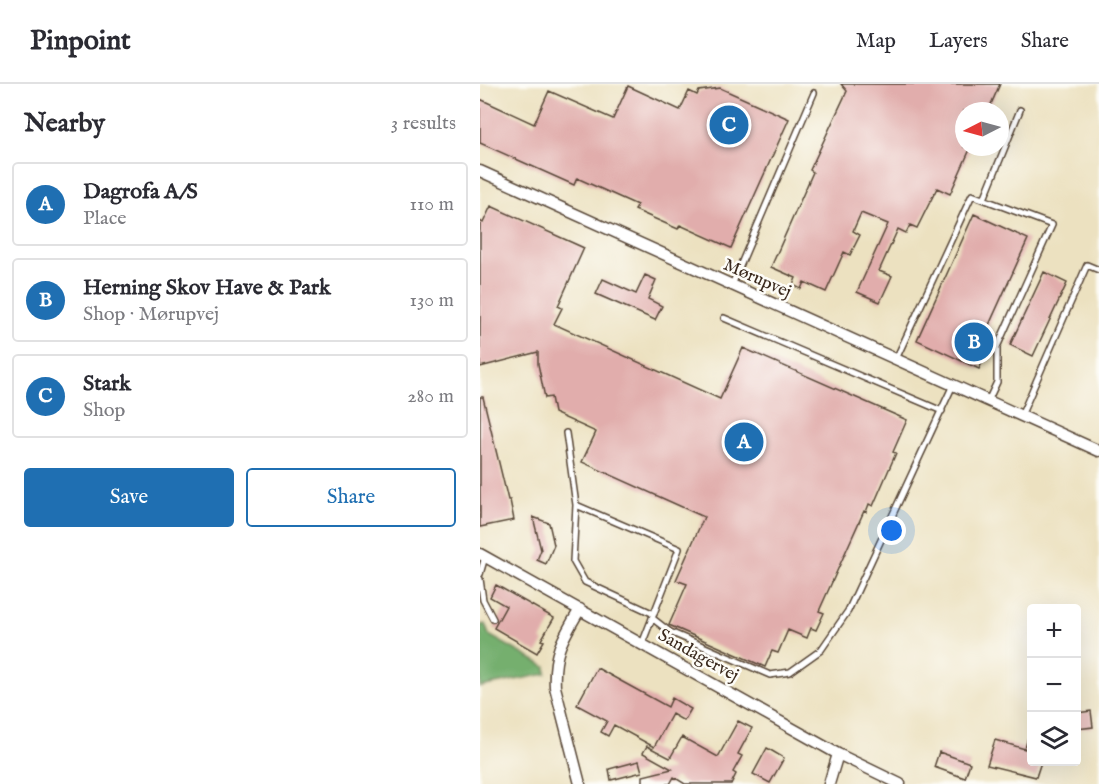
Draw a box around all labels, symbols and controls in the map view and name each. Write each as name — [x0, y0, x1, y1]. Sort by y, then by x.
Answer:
text: Pinpoint — [30, 24, 131, 59]
text: Map — [856, 28, 896, 55]
text: Layers — [929, 28, 988, 55]
text: Share — [1021, 28, 1069, 55]
pin: C — [710, 102, 748, 147]
north arrow — [955, 102, 1009, 156]
text: Nearby — [24, 107, 105, 140]
text: 3 results — [391, 111, 456, 136]
text: Dagrofa A/S — [83, 178, 198, 206]
text: A — [39, 192, 52, 217]
text: 110 m — [410, 192, 454, 217]
text: Place — [83, 206, 126, 231]
street label: Mørupvej — [719, 254, 795, 304]
text: Herning Skov Have & Park — [83, 274, 331, 302]
text: B — [39, 288, 52, 313]
text: 130 m — [409, 288, 454, 313]
text: Shop · Mørupvej — [83, 302, 219, 327]
pin: B — [954, 320, 994, 364]
text: Stark — [83, 370, 131, 398]
text: C — [38, 384, 53, 409]
text: 280 m — [407, 384, 454, 409]
text: Shop — [83, 398, 125, 423]
pin: A — [724, 420, 764, 464]
button: Save — [24, 468, 234, 527]
button: Share — [246, 468, 456, 527]
your location — [877, 516, 906, 545]
map controls — [1027, 604, 1081, 766]
button: + — [1027, 604, 1081, 658]
street label: Sandagervej — [653, 624, 743, 688]
button: − — [1027, 658, 1081, 712]
button: layers — [1027, 712, 1081, 766]

